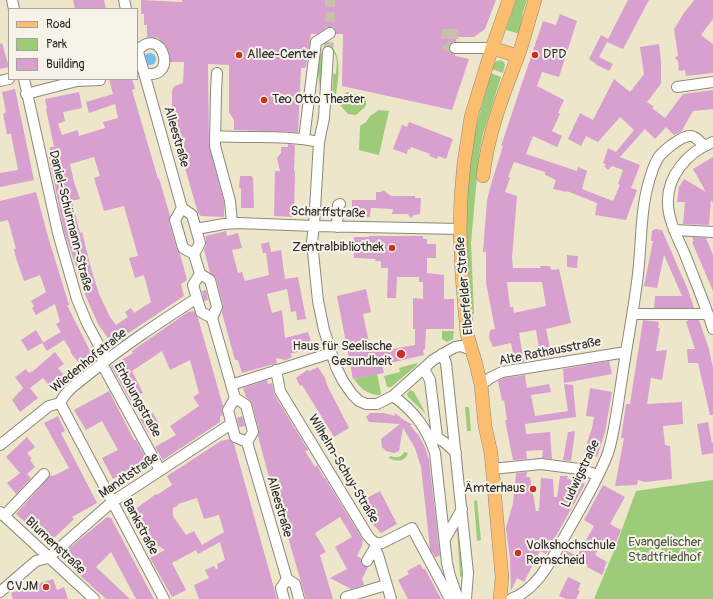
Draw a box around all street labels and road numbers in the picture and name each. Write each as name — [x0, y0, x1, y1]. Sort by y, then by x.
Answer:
street label: Alleestraße — [160, 105, 192, 169]
street label: Daniel-Schürmann-Straße — [45, 149, 95, 293]
street label: Scharffstraße — [290, 204, 366, 222]
street label: Elberfelder Straße — [453, 236, 477, 336]
street label: Wiedenhofstraße — [48, 326, 130, 396]
street label: Alte Rathausstraße — [498, 334, 602, 370]
street label: Erholungstraße — [110, 360, 164, 440]
street label: Wilhelm-Schuy-Straße — [304, 412, 382, 526]
street label: Ludwigstraße — [558, 438, 604, 510]
street label: Mandtstraße — [96, 450, 162, 502]
street label: Alleestraße — [263, 475, 295, 539]
street label: Bankstraße — [119, 496, 161, 558]
street label: Blumenstraße — [22, 514, 88, 578]

